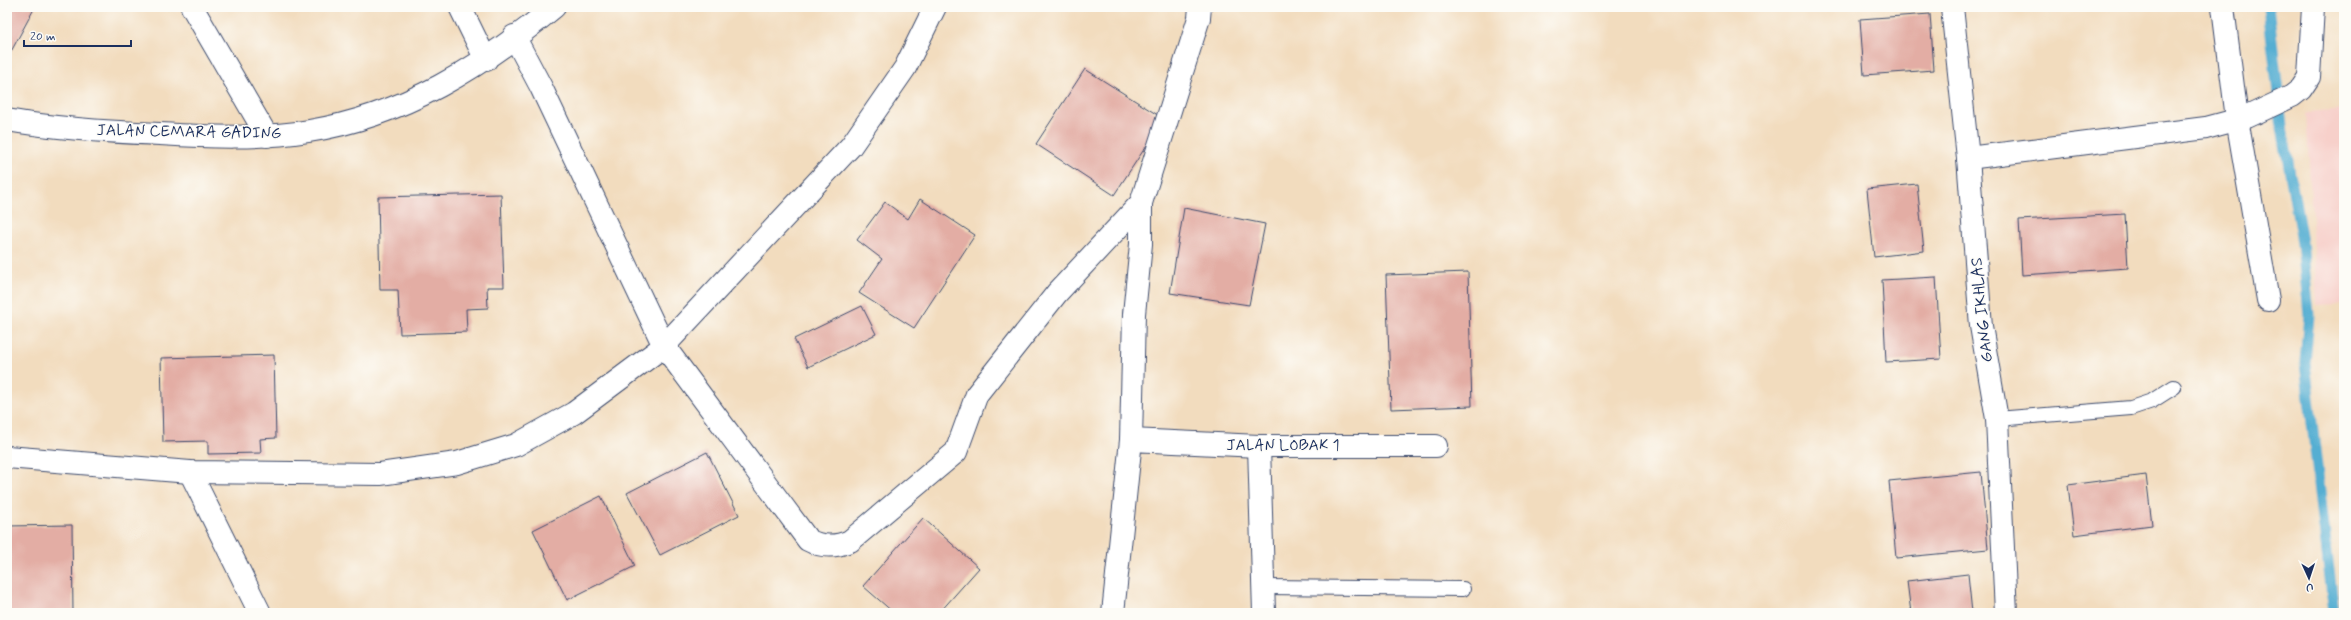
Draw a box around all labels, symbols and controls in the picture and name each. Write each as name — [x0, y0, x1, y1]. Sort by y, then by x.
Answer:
scale bar — [24, 22, 131, 48]
text: 20 m — [30, 29, 56, 45]
street label: JALAN CEMARA GADING — [96, 120, 282, 144]
street label: GANG IKHLAS — [1966, 256, 1998, 364]
street label: JALAN LOBAK 1 — [1226, 435, 1340, 456]
north arrow — [2289, 558, 2329, 598]
text: U — [2306, 580, 2313, 594]

